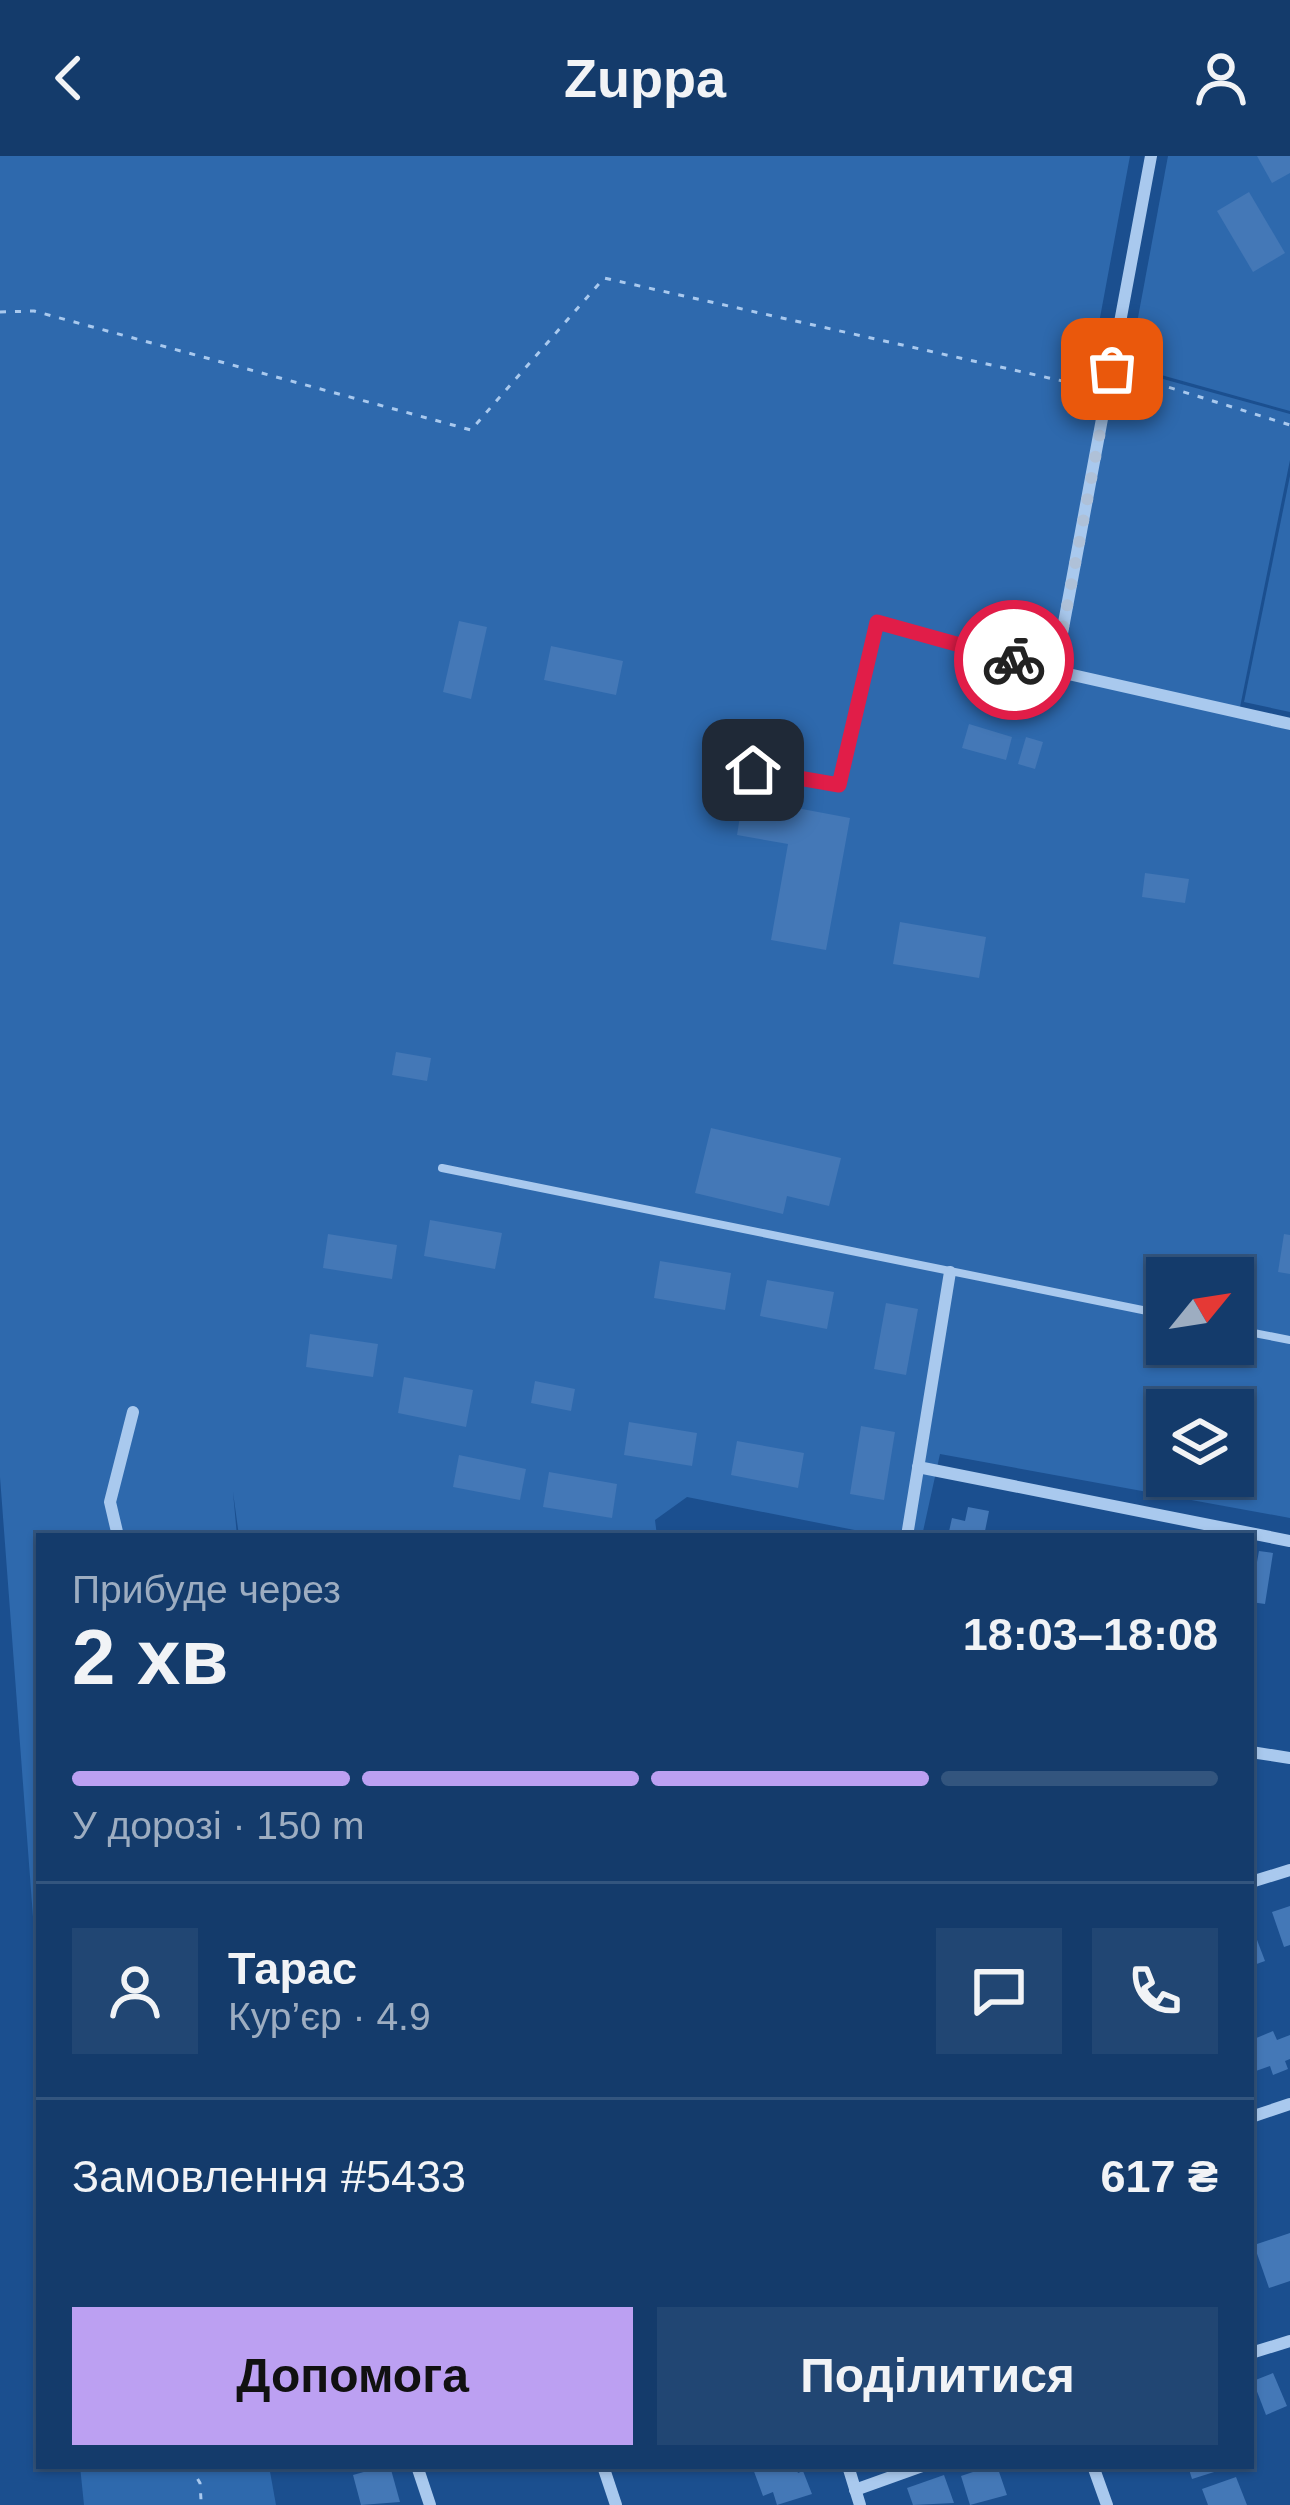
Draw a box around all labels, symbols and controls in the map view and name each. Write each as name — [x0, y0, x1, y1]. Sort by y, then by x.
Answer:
icon: back — [36, 45, 102, 111]
icon: person — [1188, 45, 1254, 111]
text: Zuppa — [564, 48, 726, 108]
pin — [1061, 318, 1163, 420]
icon: bag — [1079, 336, 1145, 402]
courier — [954, 600, 1074, 720]
icon: bike — [981, 627, 1047, 693]
pin — [702, 719, 804, 821]
icon: home — [720, 737, 786, 803]
north arrow — [1146, 1257, 1254, 1365]
map controls — [1146, 1257, 1254, 1497]
button: layers — [1146, 1389, 1254, 1497]
text: Прибуде через — [72, 1568, 341, 1611]
text: 18:03–18:08 — [963, 1609, 1218, 1660]
text: 2 хв — [72, 1613, 228, 1701]
text: У дорозі · 150 m — [72, 1804, 365, 1847]
button: person — [72, 1928, 198, 2054]
button: chat — [936, 1928, 1062, 2054]
button: phone — [1092, 1928, 1218, 2054]
text: Тарас — [228, 1943, 357, 1994]
text: Кур’єр · 4.9 — [228, 1995, 431, 2038]
text: Замовлення #5433 — [72, 2151, 466, 2202]
text: 617 ₴ — [1100, 2151, 1218, 2202]
button: Допомога — [72, 2307, 633, 2445]
button: Поділитися — [657, 2307, 1218, 2445]

